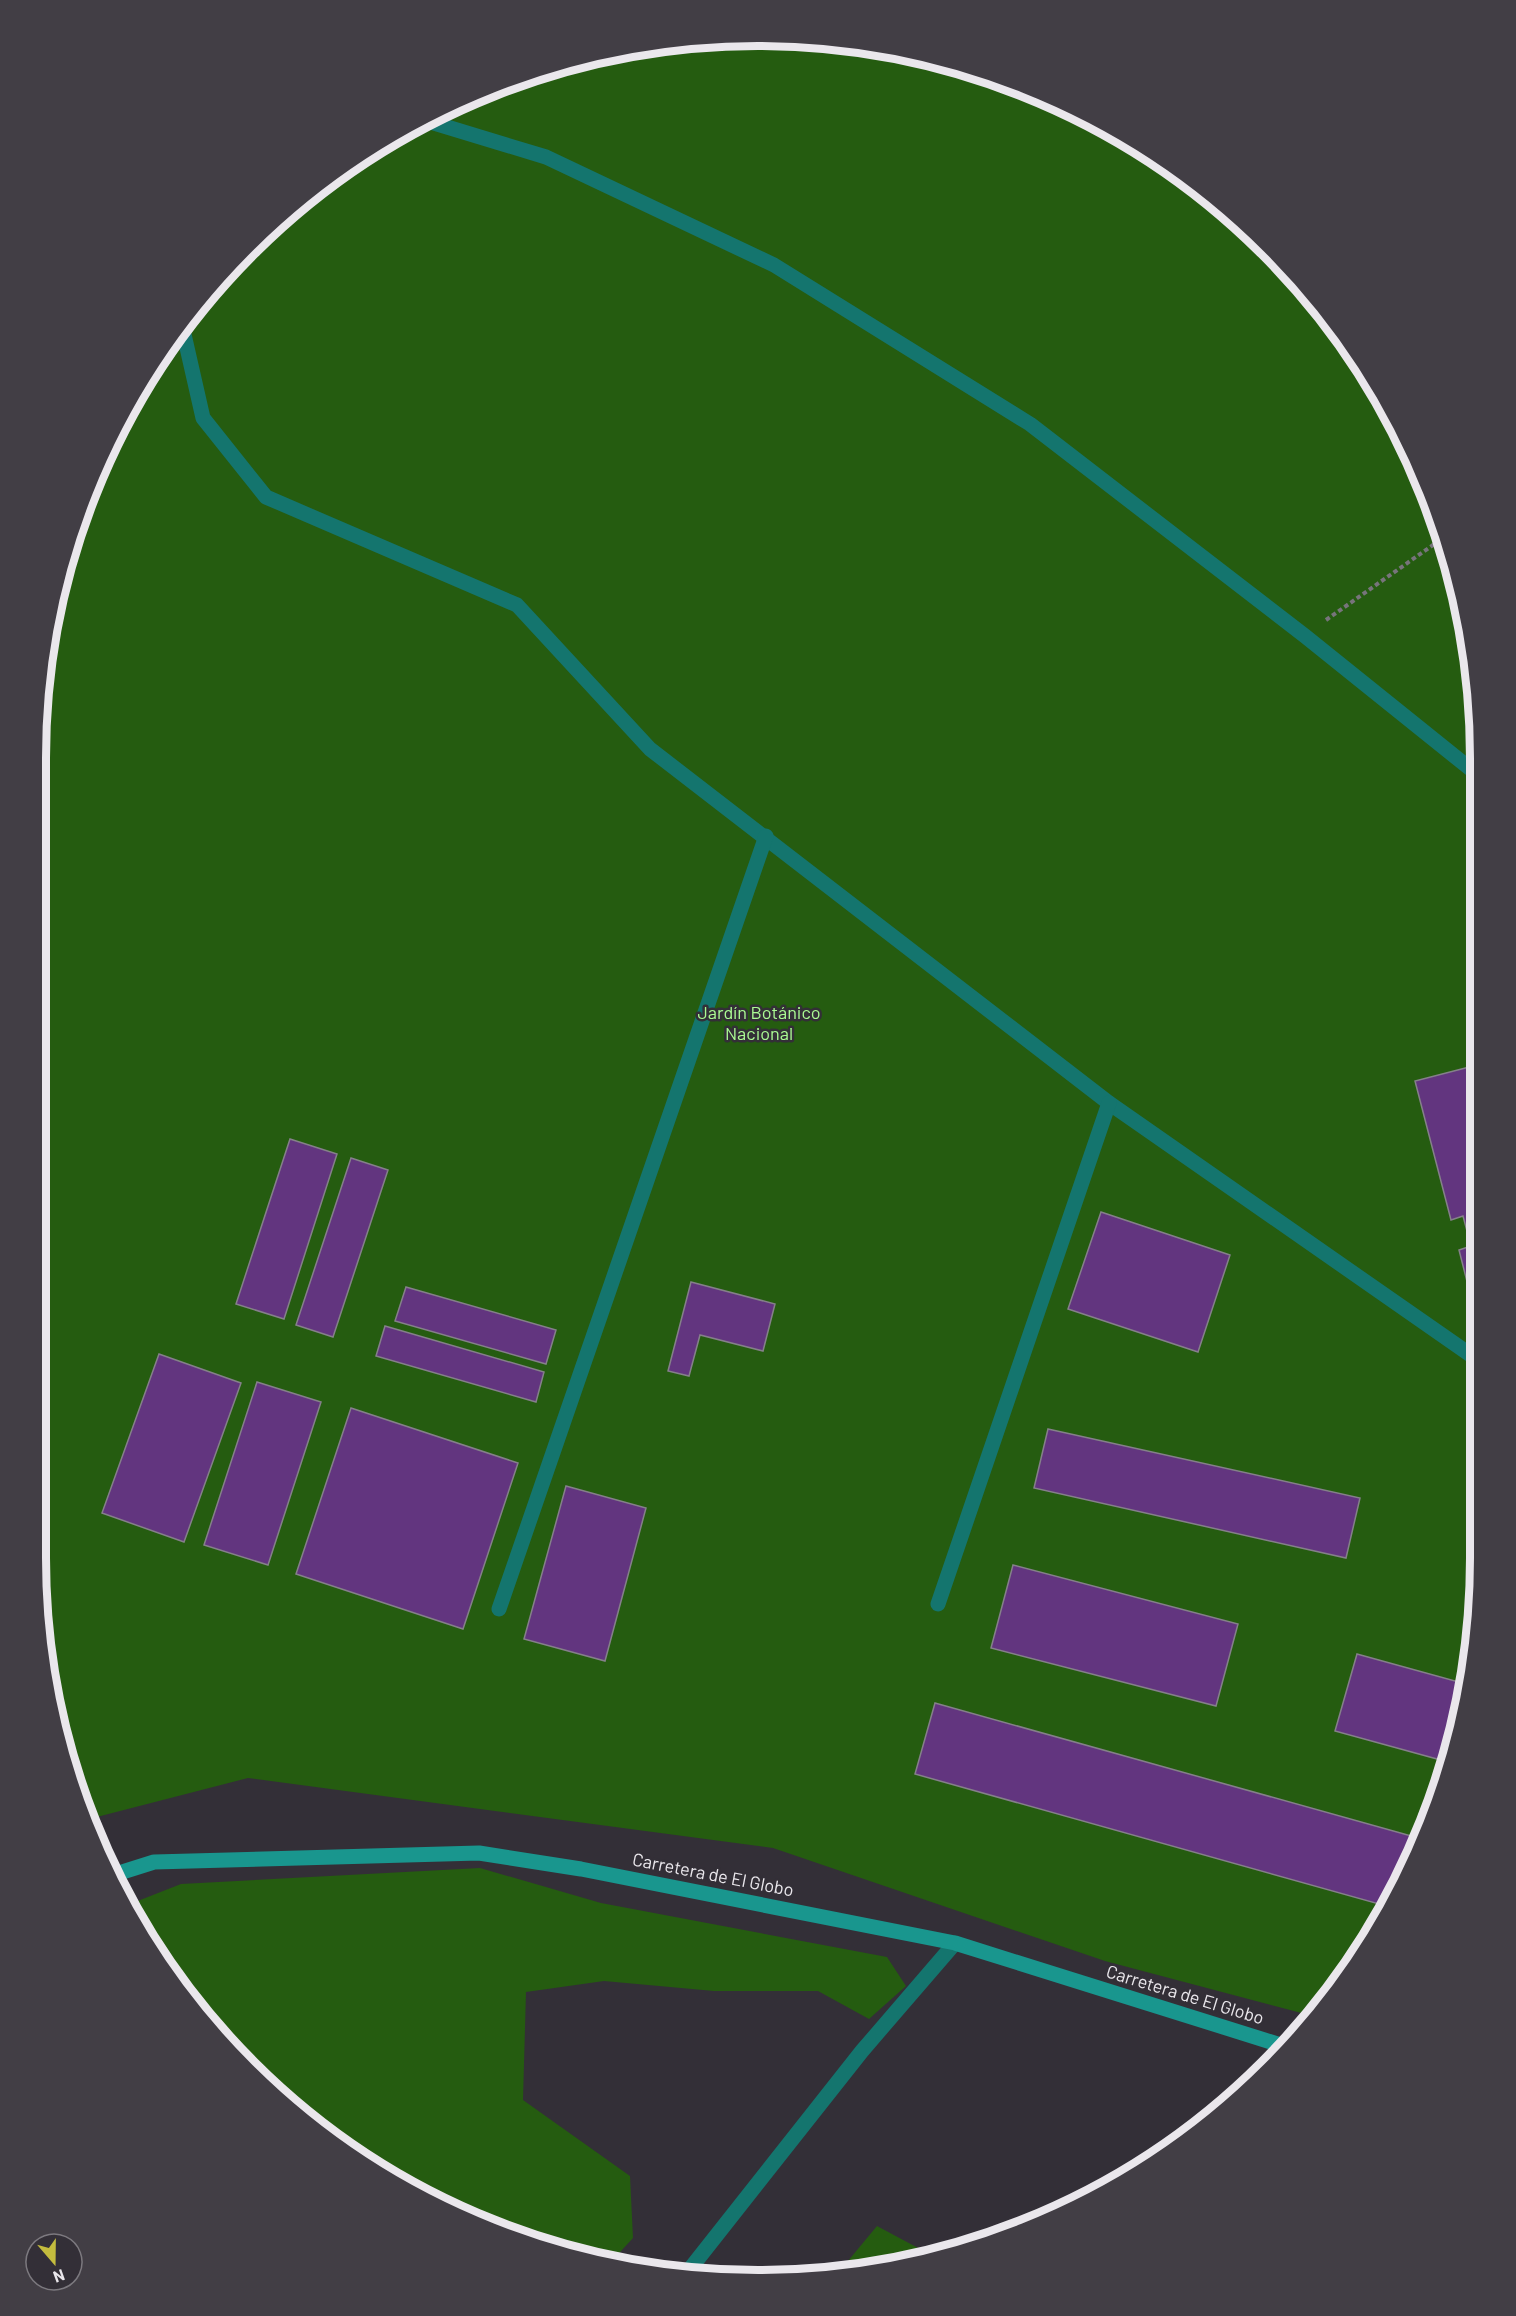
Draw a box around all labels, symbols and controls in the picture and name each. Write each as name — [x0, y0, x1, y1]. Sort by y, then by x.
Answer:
park label: Jardín Botánico Nacional — [697, 1001, 821, 1044]
street label: Carretera de El Globo — [631, 1848, 796, 1900]
street label: Carretera de El Globo — [1104, 1960, 1267, 2029]
north arrow — [24, 2232, 84, 2292]
text: N — [51, 2266, 68, 2287]

